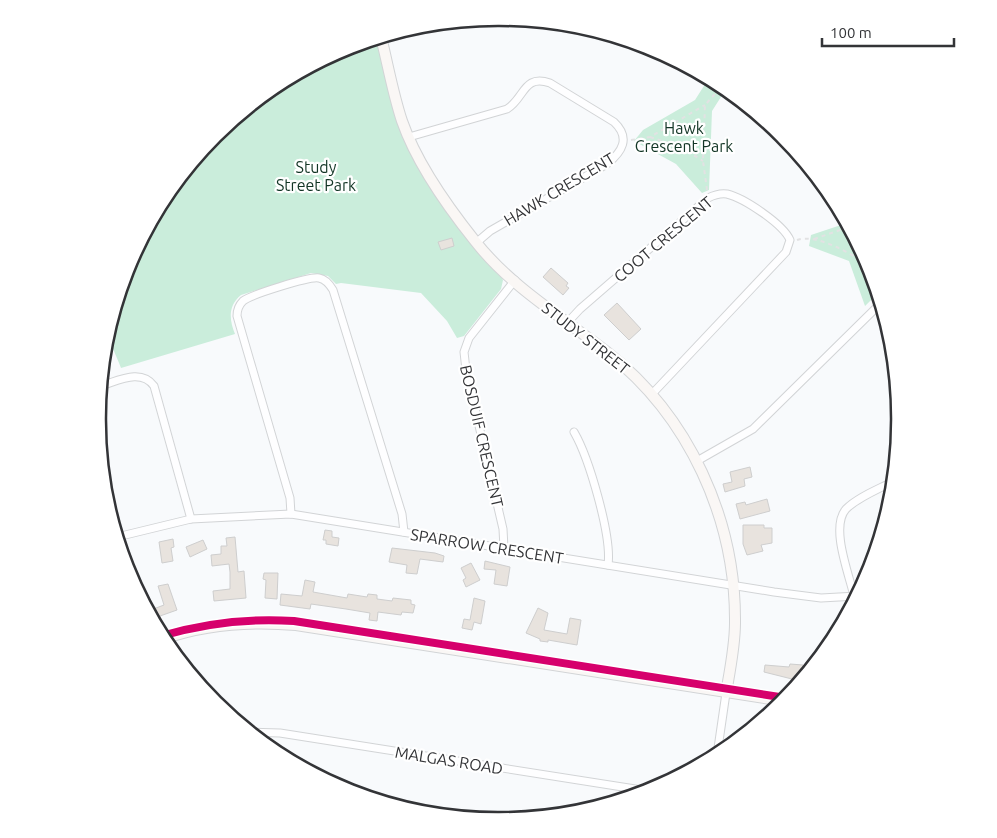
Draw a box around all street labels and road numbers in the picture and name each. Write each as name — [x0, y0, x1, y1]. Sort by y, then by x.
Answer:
street label: HAWK CRESCENT — [500, 149, 618, 229]
street label: COOT CRESCENT — [610, 193, 716, 285]
street label: STUDY STREET — [539, 298, 633, 378]
street label: BOSDUIF CRESCENT — [457, 363, 507, 509]
street label: SPARROW CRESCENT — [409, 525, 565, 567]
street label: MALGAS ROAD — [394, 743, 504, 777]

